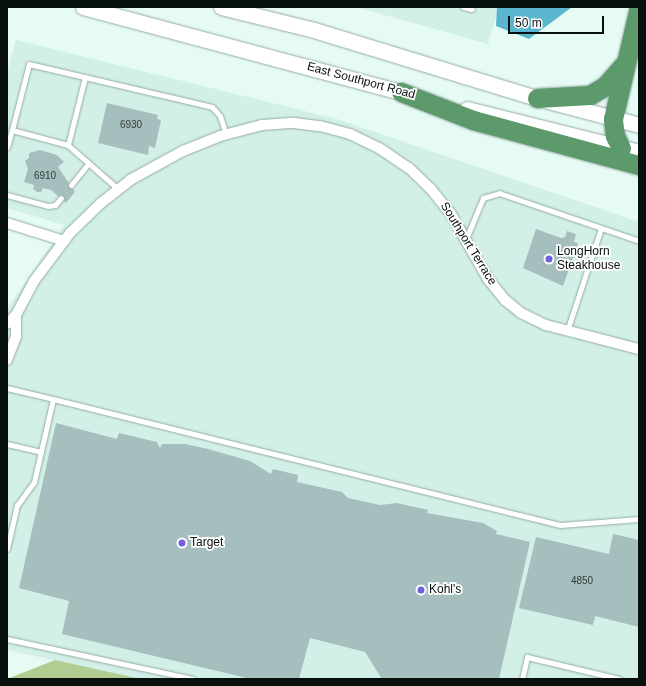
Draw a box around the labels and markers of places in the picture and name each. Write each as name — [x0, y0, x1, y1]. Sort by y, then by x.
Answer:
place label: LongHorn Steakhouse — [557, 245, 620, 273]
marker: LongHorn Steakhouse — [544, 254, 554, 264]
place label: Target — [190, 536, 223, 550]
marker: Target — [177, 538, 187, 548]
place label: Kohl's — [429, 583, 461, 597]
marker: Kohl's — [416, 585, 426, 595]

